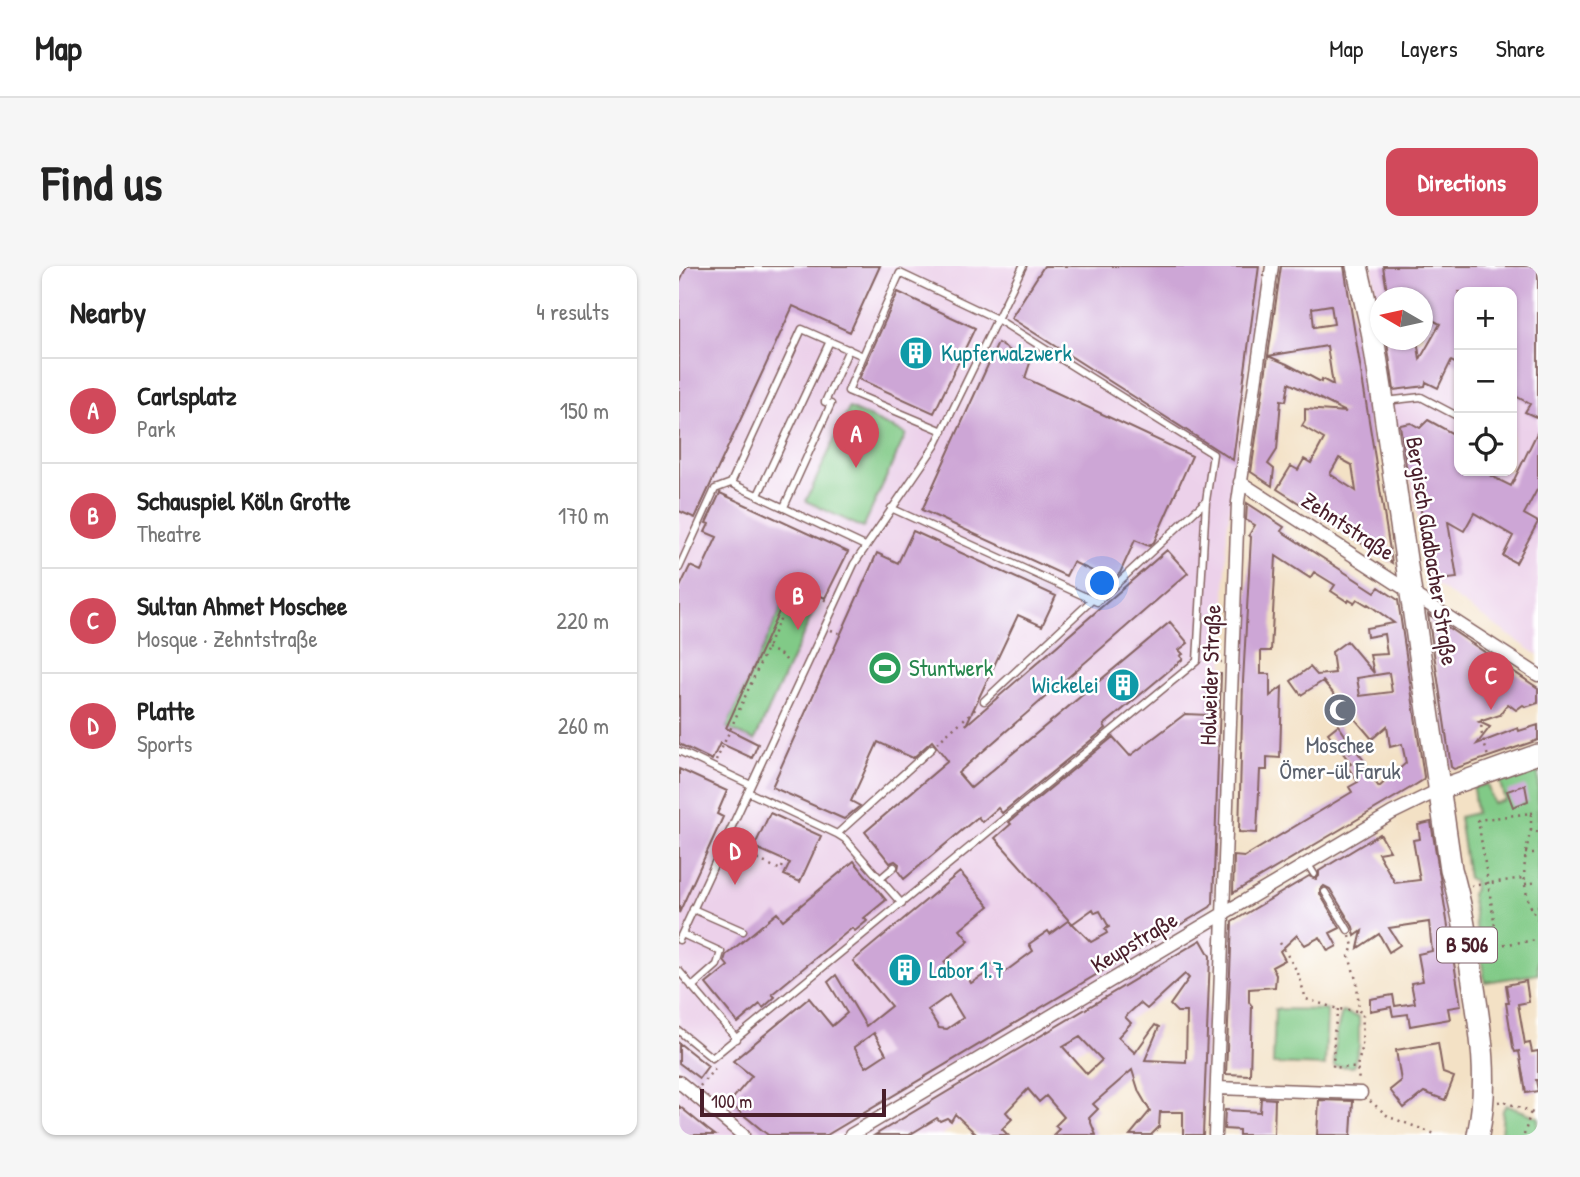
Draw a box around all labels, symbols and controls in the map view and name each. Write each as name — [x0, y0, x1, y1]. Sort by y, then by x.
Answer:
text: Map — [35, 26, 82, 70]
text: Map — [1329, 32, 1363, 64]
text: Layers — [1401, 32, 1458, 64]
text: Share — [1496, 32, 1545, 64]
button: Directions — [1386, 148, 1538, 216]
text: Find us — [42, 149, 162, 215]
north arrow — [1370, 287, 1433, 350]
map controls — [1454, 287, 1517, 476]
button: + — [1454, 287, 1517, 350]
text: Nearby — [70, 292, 146, 332]
text: 4 results — [536, 296, 609, 327]
building icon: Kupferwalzwerk — [897, 334, 935, 372]
place label: Kupferwalzwerk — [941, 337, 1073, 368]
button: − — [1454, 350, 1517, 413]
text: Carlsplatz — [137, 378, 237, 413]
text: A — [87, 395, 99, 426]
text: 150 m — [560, 395, 609, 426]
pin: A — [833, 410, 879, 468]
text: Park — [137, 413, 175, 444]
button: locate — [1454, 413, 1517, 476]
street label: Bergisch Gladbacher Straße — [1399, 434, 1466, 667]
text: Schauspiel Köln Grotte — [137, 483, 351, 518]
street label: Zehntstraße — [1296, 484, 1401, 567]
text: B — [87, 500, 99, 531]
text: 170 m — [558, 500, 609, 531]
text: Theatre — [137, 518, 202, 549]
your location — [1085, 566, 1119, 600]
pin: B — [775, 572, 821, 630]
text: Sultan Ahmet Moschee — [137, 588, 347, 623]
street label: Holweider Straße — [1192, 604, 1227, 746]
text: C — [87, 605, 99, 636]
text: 220 m — [556, 605, 609, 636]
text: Mosque · Zehntstraße — [137, 623, 318, 654]
sports icon: Stuntwerk — [866, 649, 904, 687]
place label: Stuntwerk — [909, 652, 994, 683]
pin: C — [1468, 652, 1514, 710]
building icon: Wickelei — [1104, 666, 1142, 704]
place label: Wickelei — [1032, 669, 1099, 700]
mosque icon: Moschee Ömer-ül Faruk — [1321, 691, 1359, 729]
text: Platte — [137, 693, 195, 728]
text: D — [88, 710, 98, 741]
text: 260 m — [558, 710, 609, 741]
text: Sports — [137, 728, 192, 759]
place label: Moschee Ömer-ül Faruk — [1279, 729, 1401, 786]
pin: D — [712, 827, 758, 885]
street label: Keupstraße — [1085, 904, 1183, 980]
road number: B 506 — [1437, 928, 1497, 962]
building icon: Labor 1.7 — [886, 951, 924, 989]
place label: Labor 1.7 — [929, 954, 1004, 985]
scale bar — [700, 1086, 885, 1118]
text: 100 m — [711, 1088, 752, 1114]

